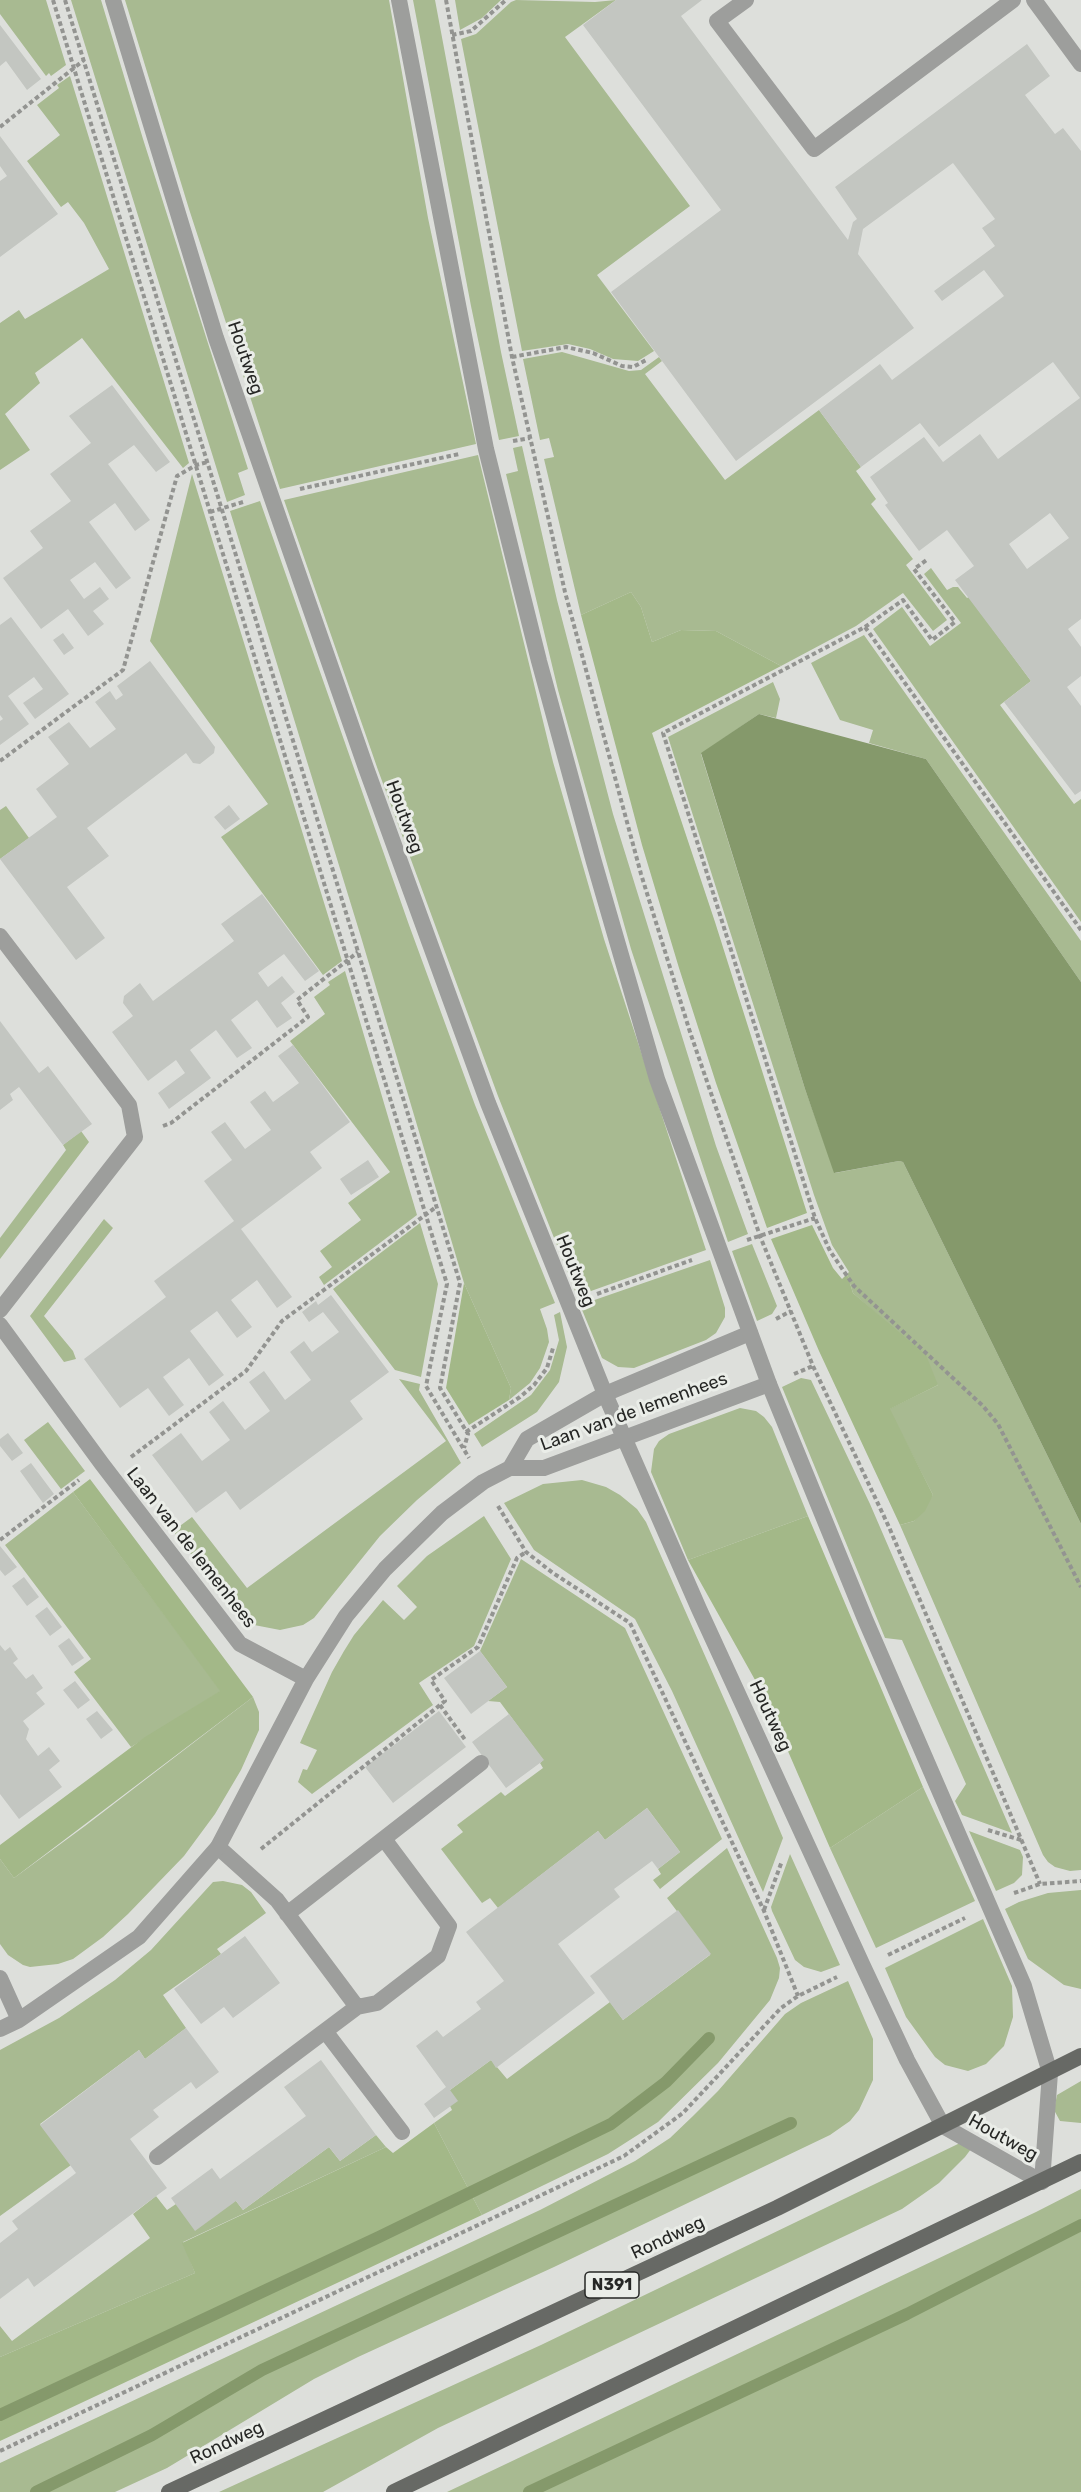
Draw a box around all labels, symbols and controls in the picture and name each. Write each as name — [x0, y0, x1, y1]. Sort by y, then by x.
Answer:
street label: Houtweg — [222, 319, 268, 397]
street label: Houtweg — [381, 778, 427, 856]
street label: Houtweg — [551, 1232, 599, 1310]
street label: Laan van de Iemenhees — [537, 1368, 731, 1456]
street label: Laan van de Iemenhees — [122, 1463, 260, 1633]
street label: Houtweg — [744, 1677, 796, 1755]
street label: Houtweg — [964, 2110, 1042, 2166]
street label: Rondweg — [628, 2212, 708, 2264]
road number: N391 — [585, 2272, 639, 2298]
street label: Rondweg — [187, 2417, 267, 2469]

